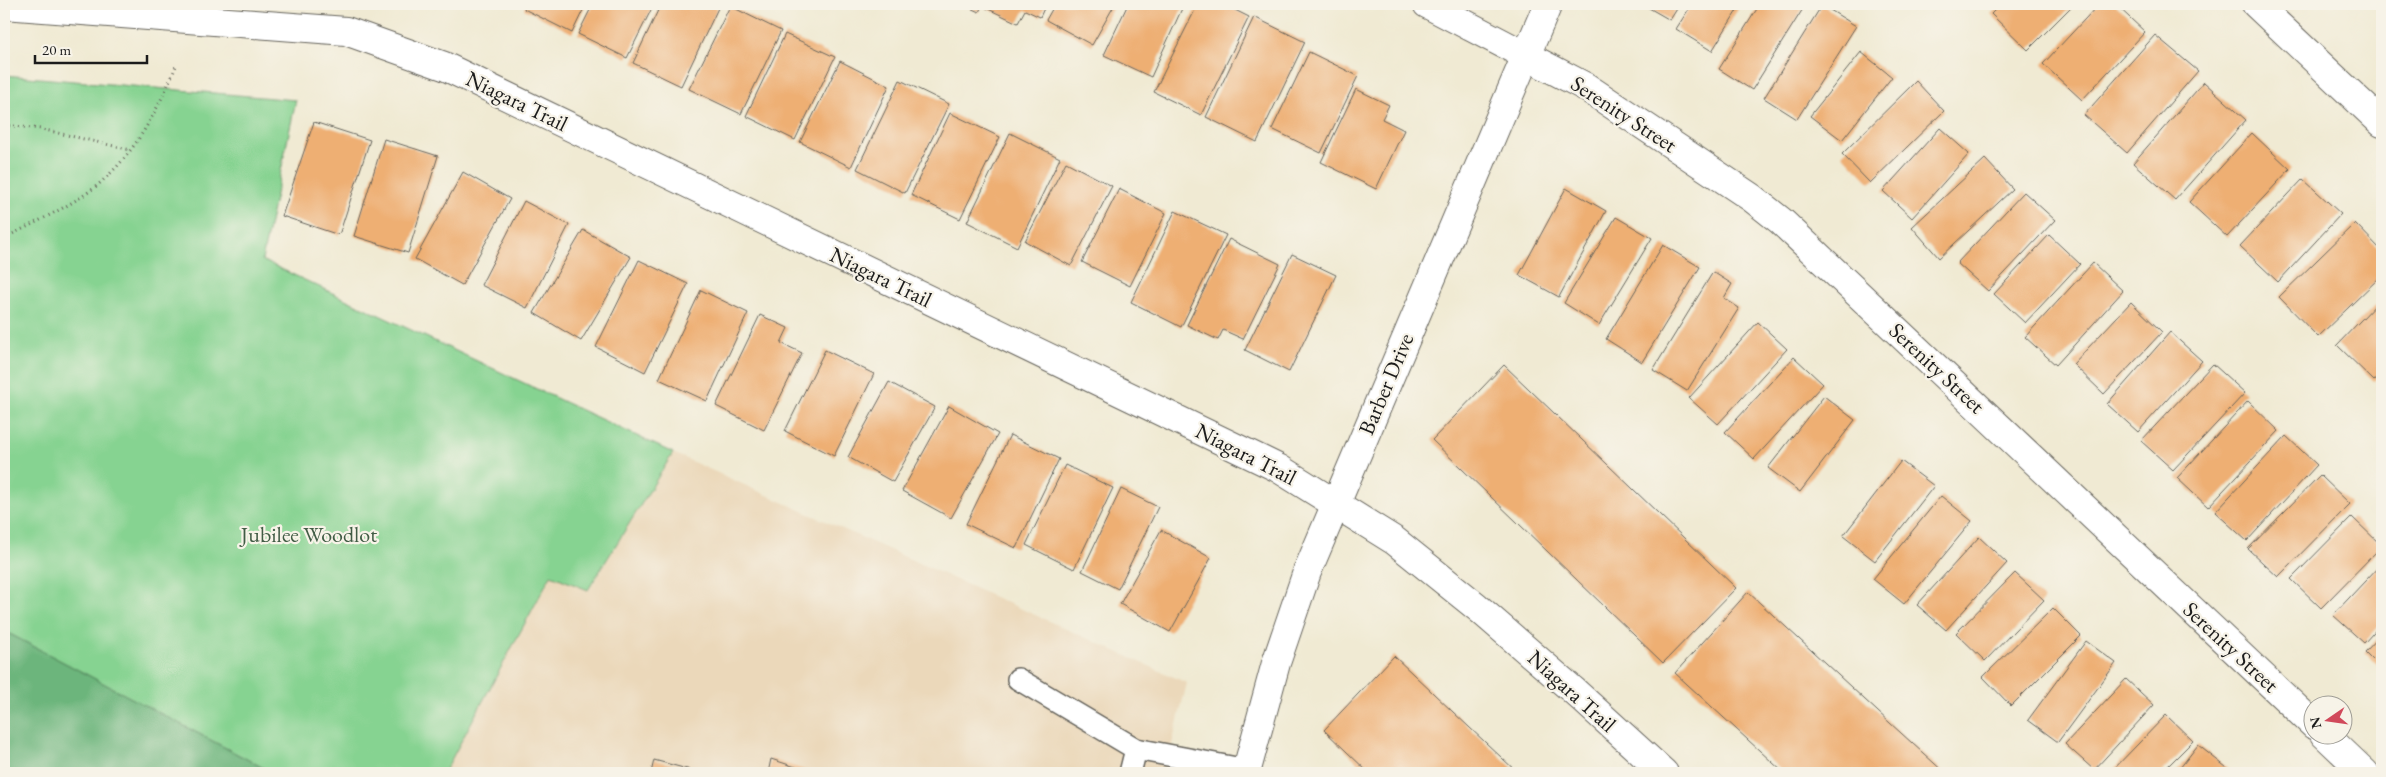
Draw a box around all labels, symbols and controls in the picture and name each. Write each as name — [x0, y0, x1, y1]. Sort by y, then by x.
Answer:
scale bar — [35, 32, 148, 64]
text: 20 m — [42, 40, 71, 59]
street label: Niagara Trail — [461, 64, 573, 138]
street label: Serenity Street — [1565, 69, 1683, 159]
street label: Niagara Trail — [825, 240, 937, 314]
street label: Serenity Street — [1883, 316, 1991, 420]
street label: Barber Drive — [1352, 328, 1421, 439]
street label: Niagara Trail — [1190, 416, 1302, 492]
park label: Jubilee Woodlot — [239, 520, 377, 549]
street label: Serenity Street — [2177, 595, 2285, 699]
street label: Niagara Trail — [1521, 643, 1623, 739]
north arrow — [2304, 694, 2354, 744]
text: N — [2305, 715, 2325, 730]

